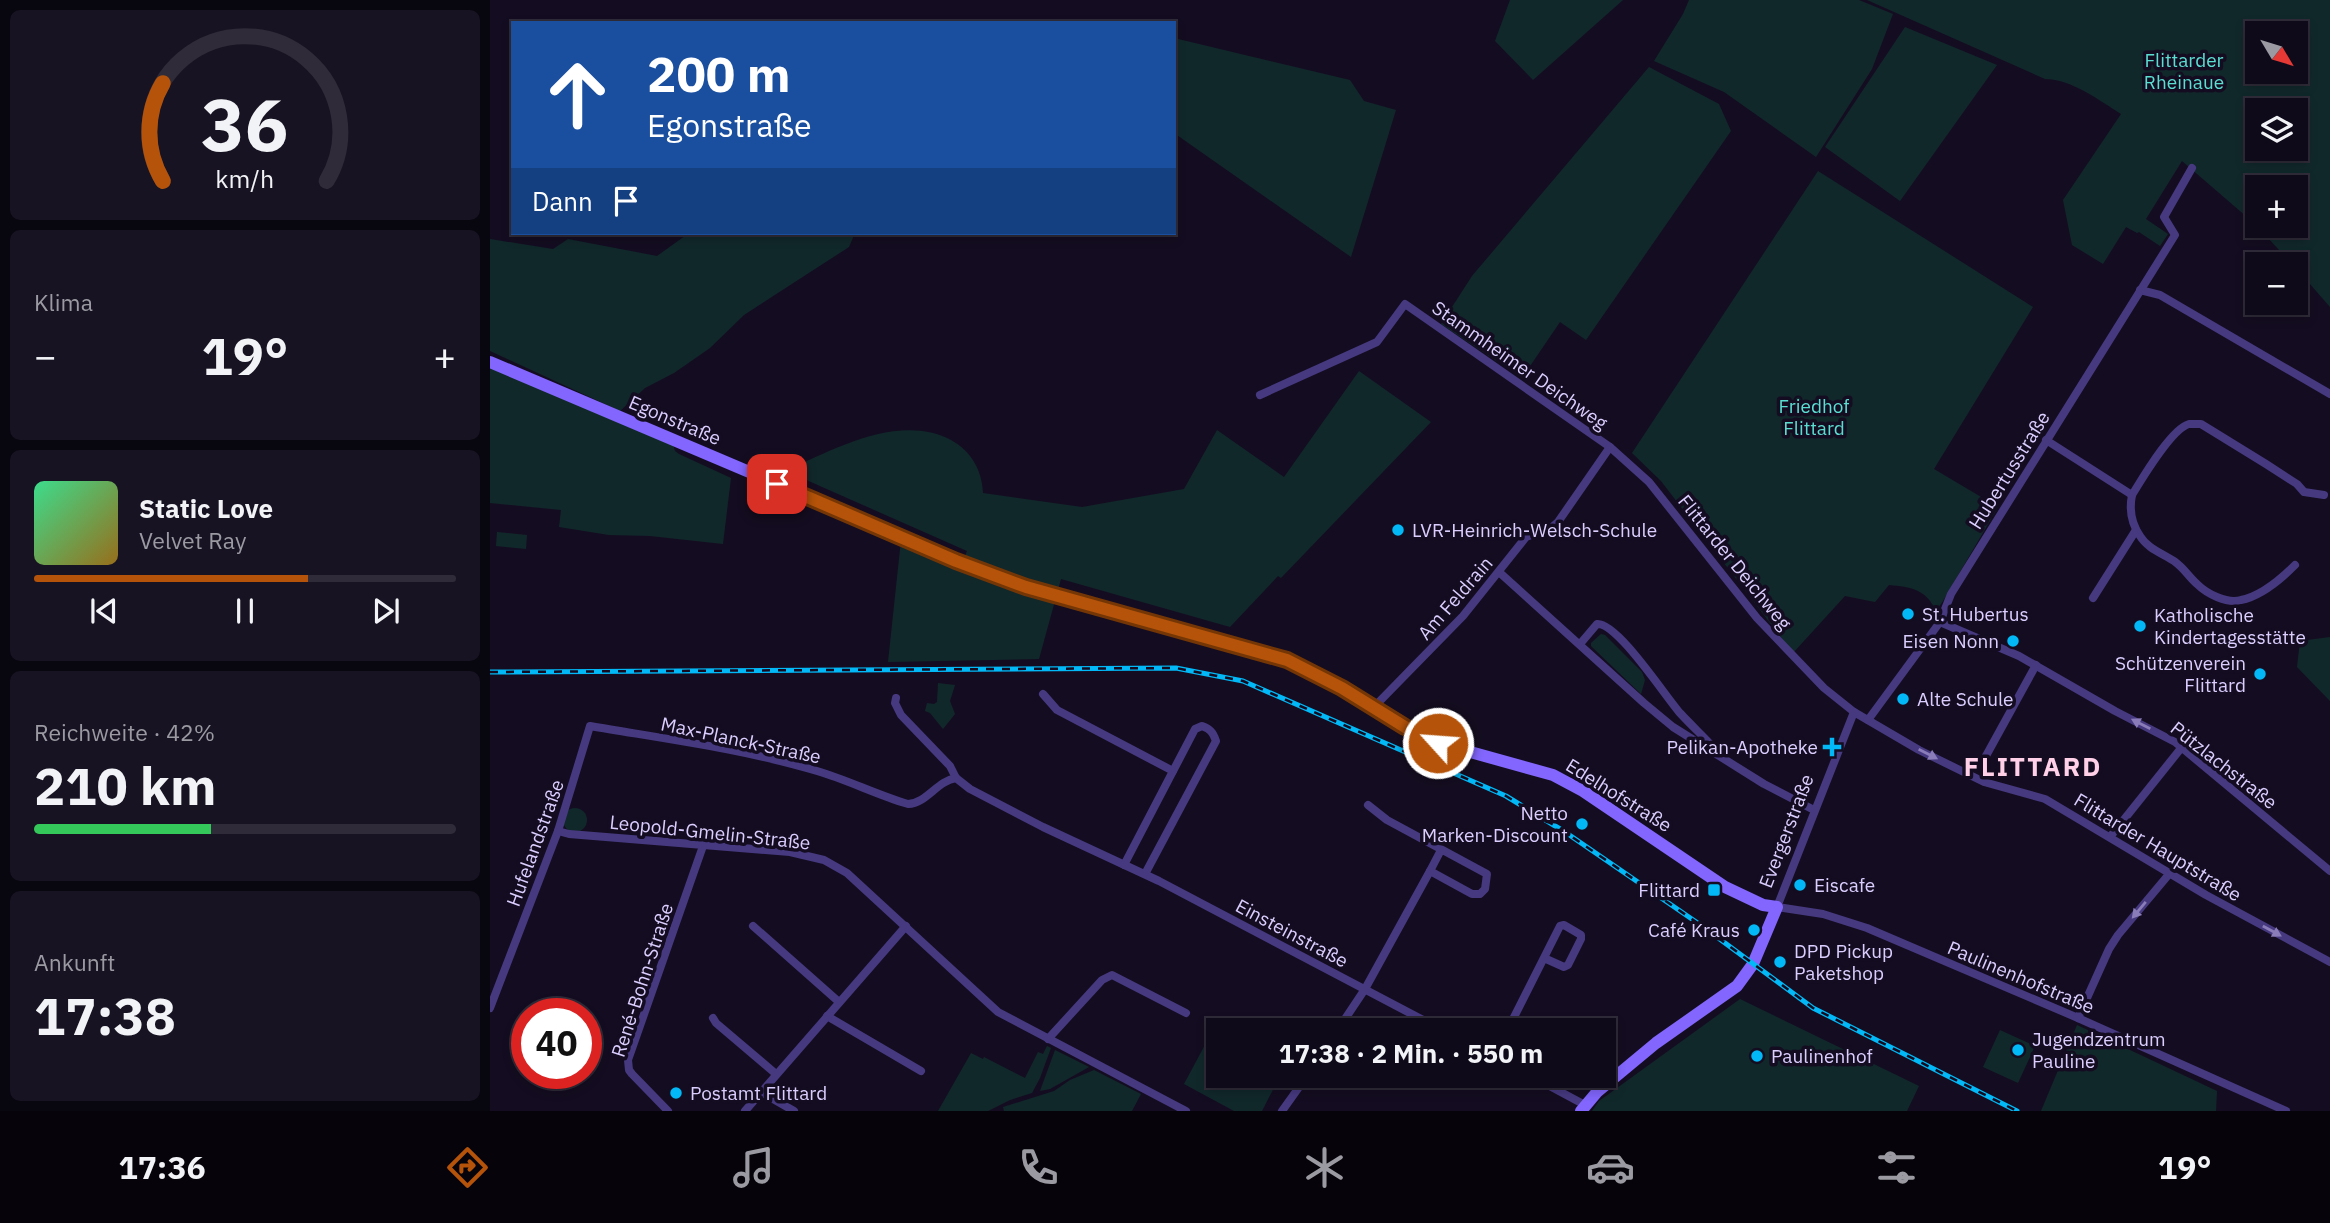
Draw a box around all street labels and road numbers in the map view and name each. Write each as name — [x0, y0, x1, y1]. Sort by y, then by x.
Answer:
street label: Stammheimer Deichweg — [1428, 295, 1612, 435]
street label: Egonstraße — [625, 390, 725, 450]
street label: Hubertusstraße — [1963, 407, 2055, 533]
street label: Flittarder Deichweg — [1673, 490, 1797, 634]
street label: Am Feldrain — [1412, 551, 1498, 645]
street label: Max-Planck-Straße — [659, 711, 823, 769]
street label: Pützlachstraße — [2166, 716, 2282, 814]
street label: Edelhofstraße — [1562, 753, 1676, 837]
street label: Evergerstraße — [1753, 771, 1819, 891]
street label: Hufelandstraße — [501, 776, 569, 910]
street label: Flittarder Hauptstraße — [2070, 788, 2246, 906]
street label: Leopold-Gmelin-Straße — [609, 810, 811, 854]
street label: Einsteinstraße — [1232, 893, 1352, 973]
street label: René-Bohn-Straße — [606, 900, 678, 1060]
street label: Paulinenhofstraße — [1944, 935, 2098, 1019]

